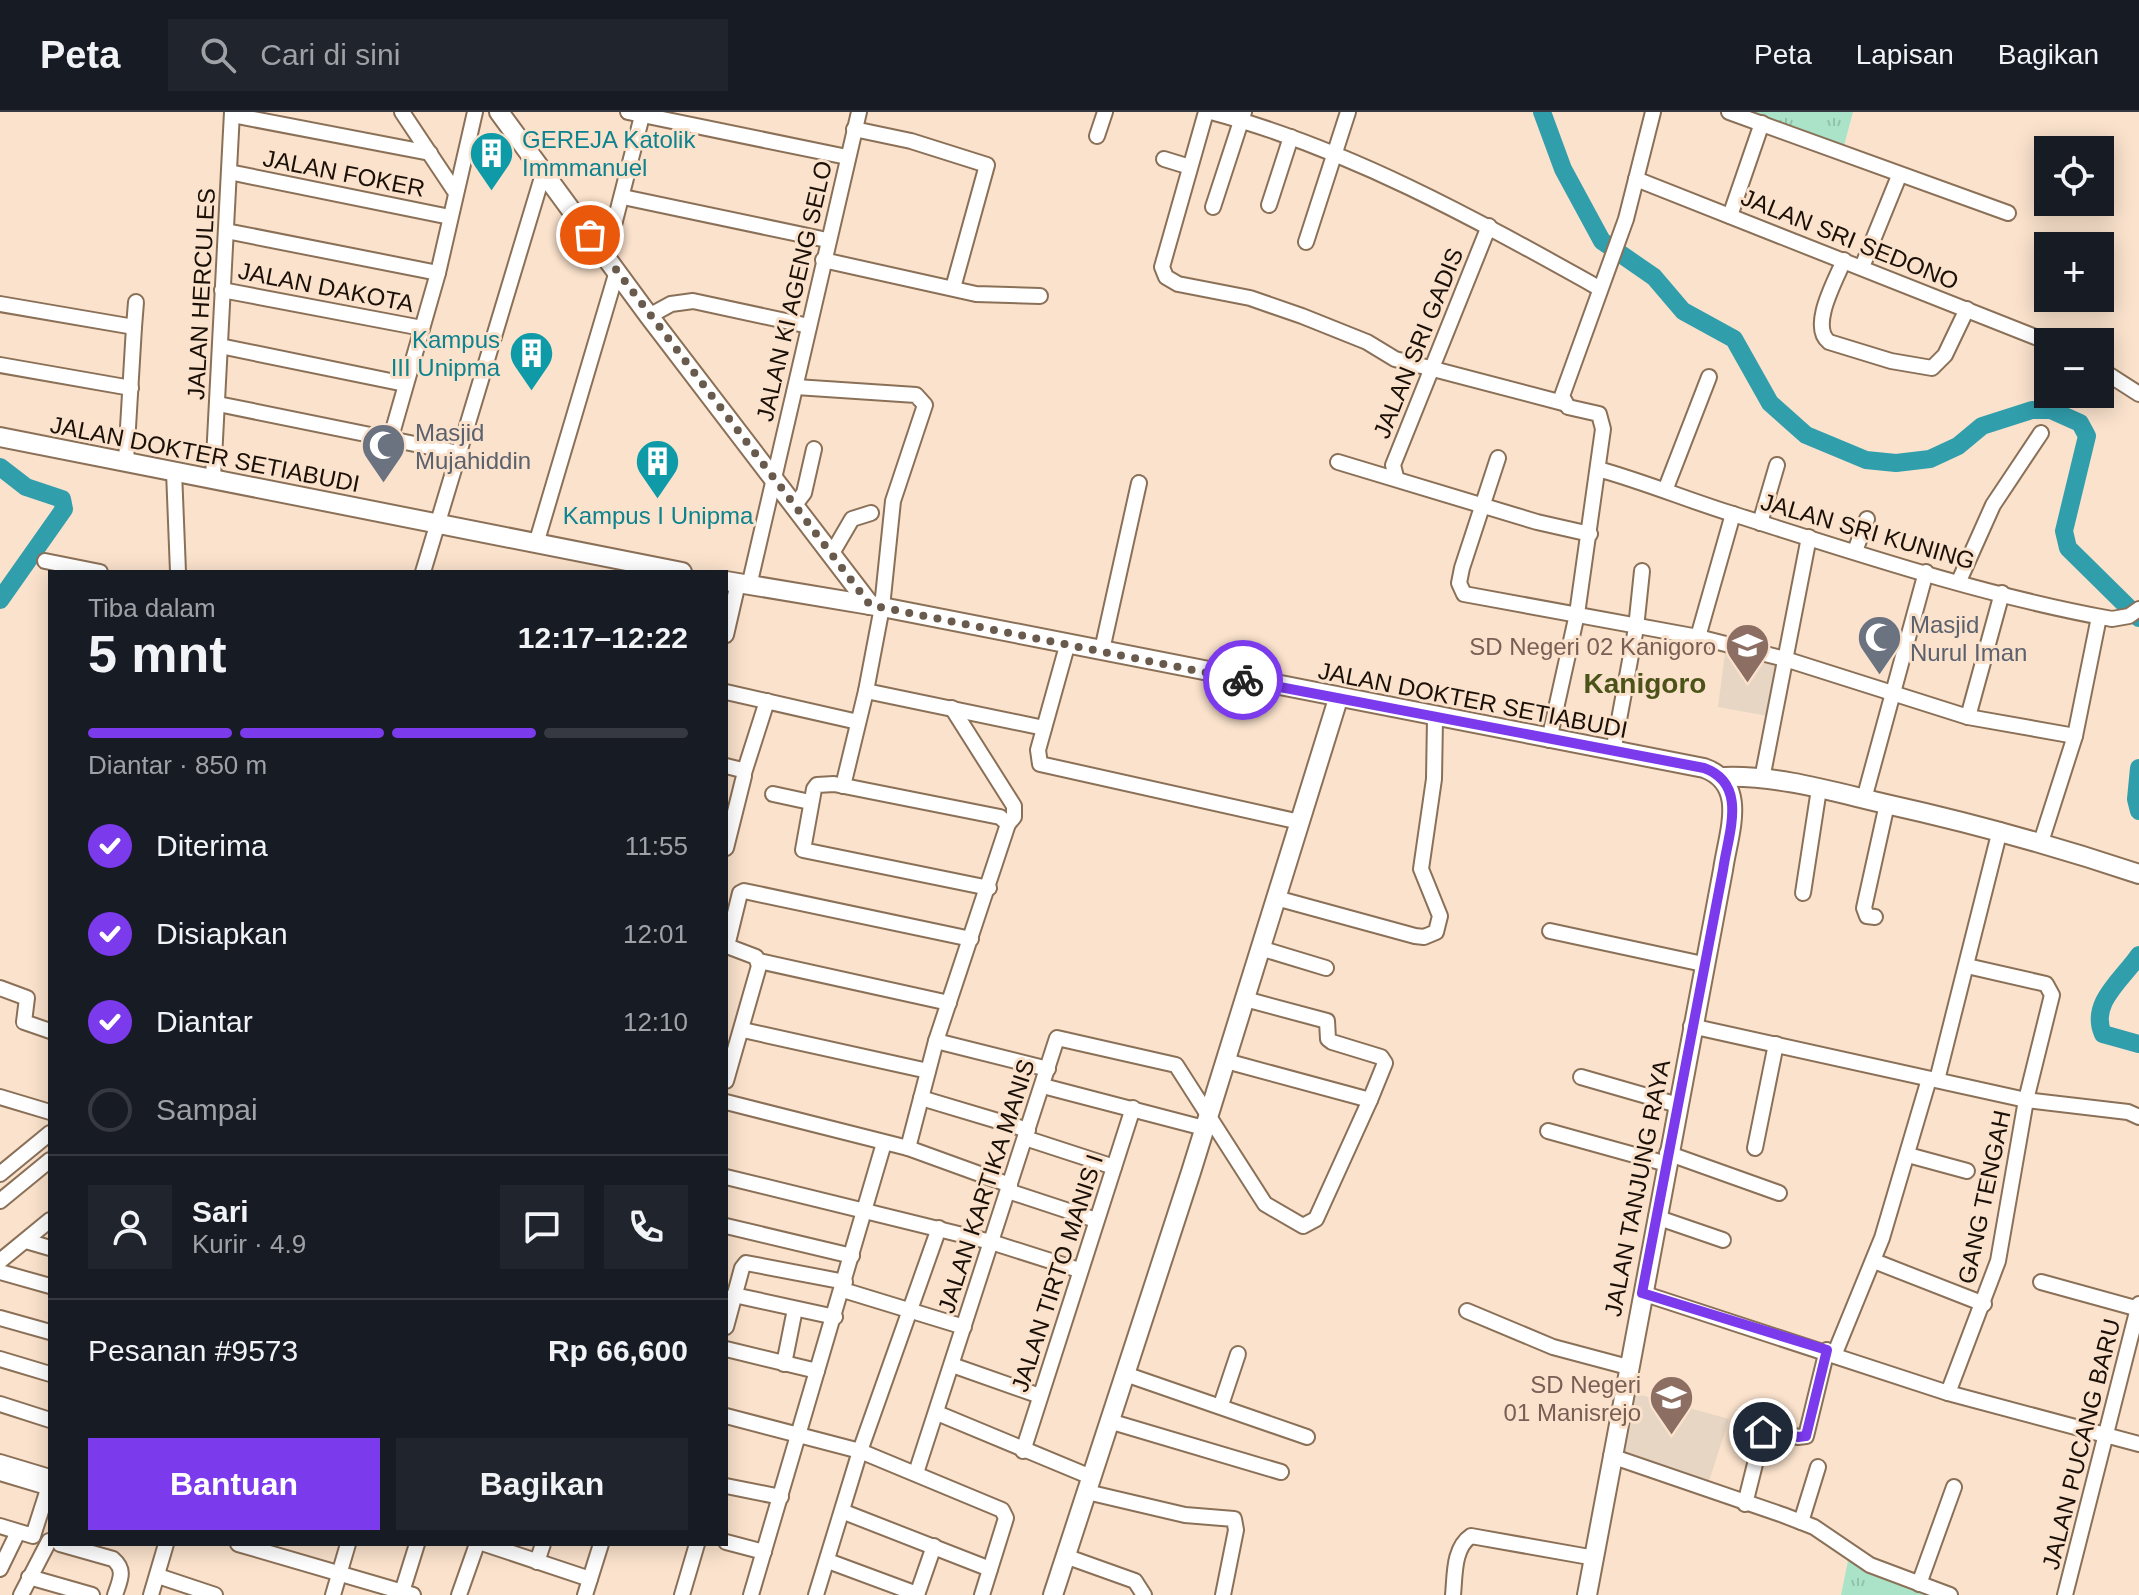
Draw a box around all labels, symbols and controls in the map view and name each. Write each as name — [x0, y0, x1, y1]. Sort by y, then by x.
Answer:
search box — [168, 19, 728, 91]
icon: search — [196, 33, 240, 77]
text: Peta — [40, 34, 120, 76]
text: Cari di sini — [260, 38, 400, 71]
text: Peta — [1754, 39, 1812, 70]
text: Lapisan — [1856, 39, 1954, 70]
text: Bagikan — [1998, 39, 2099, 70]
place label: GEREJA Katolik Immmanuel — [522, 126, 696, 181]
building icon: GEREJA Katolik Immmanuel — [467, 129, 515, 192]
map controls — [2034, 136, 2114, 408]
button: locate — [2034, 136, 2114, 216]
street label: JALAN FOKER — [261, 144, 427, 202]
street label: JALAN KI AGENG SELO — [751, 158, 837, 424]
street label: JALAN SRI SEDONO — [1737, 183, 1963, 295]
street label: JALAN HERCULES — [182, 187, 220, 401]
pin — [556, 201, 624, 269]
icon: bag — [568, 213, 612, 257]
button: + — [2034, 232, 2114, 312]
street label: JALAN SRI GADIS — [1368, 244, 1468, 442]
street label: JALAN DAKOTA — [236, 257, 416, 317]
place label: Kampus III Unipma — [391, 326, 501, 381]
button: − — [2034, 328, 2114, 408]
building icon: Kampus III Unipma — [507, 329, 555, 392]
street label: JALAN DOKTER SETIABUDI — [48, 411, 362, 497]
place label: Masjid Mujahiddin — [415, 419, 531, 474]
mosque icon: Masjid Mujahiddin — [360, 422, 408, 485]
building icon: Kampus I Unipma — [634, 437, 682, 500]
street label: JALAN SRI KUNING — [1758, 488, 1978, 574]
place label: Kampus I Unipma — [563, 502, 754, 529]
text: Tiba dalam — [88, 593, 216, 623]
place label: Masjid Nurul Iman — [1910, 611, 2027, 666]
mosque icon: Masjid Nurul Iman — [1855, 614, 1903, 677]
text: 12:17–12:22 — [518, 621, 688, 654]
school or university icon: SD Negeri 02 Kanigoro — [1723, 622, 1771, 685]
text: 5 mnt — [88, 625, 227, 683]
place label: SD Negeri 02 Kanigoro — [1469, 633, 1716, 660]
courier — [1203, 640, 1283, 720]
street label: JALAN DOKTER SETIABUDI — [1316, 657, 1630, 743]
icon: bike — [1221, 658, 1265, 702]
district label: Kanigoro — [1584, 668, 1706, 699]
text: Diantar · 850 m — [88, 750, 267, 780]
icon: check — [88, 824, 132, 868]
text: Diterima — [156, 829, 268, 862]
text: 11:55 — [625, 831, 688, 861]
icon: check — [88, 912, 132, 956]
text: Disiapkan — [156, 917, 288, 950]
text: 12:01 — [623, 919, 688, 949]
icon: check — [88, 1000, 132, 1044]
text: Diantar — [156, 1005, 253, 1038]
text: 12:10 — [623, 1007, 688, 1037]
street label: JALAN KARTIKA MANIS — [932, 1056, 1040, 1316]
street label: JALAN TANJUNG RAYA — [1599, 1057, 1675, 1319]
text: Sampai — [156, 1093, 258, 1126]
street label: GANG TENGAH — [1952, 1108, 2016, 1286]
street label: JALAN TIRTO MANIS I — [1006, 1151, 1108, 1395]
button: person — [88, 1185, 172, 1269]
button: chat — [500, 1185, 584, 1269]
button: phone — [604, 1185, 688, 1269]
text: Sari — [192, 1195, 249, 1228]
text: Kurir · 4.9 — [192, 1229, 306, 1259]
street label: JALAN PUCANG BARU — [2037, 1316, 2125, 1572]
text: Pesanan #9573 — [88, 1334, 298, 1367]
text: Rp 66,600 — [548, 1334, 688, 1367]
place label: SD Negeri 01 Manisrejo — [1504, 1371, 1641, 1426]
school or university icon: SD Negeri 01 Manisrejo — [1648, 1374, 1696, 1437]
pin — [1729, 1398, 1797, 1466]
icon: home — [1741, 1410, 1785, 1454]
button: Bantuan — [88, 1438, 380, 1530]
button: Bagikan — [396, 1438, 688, 1530]

